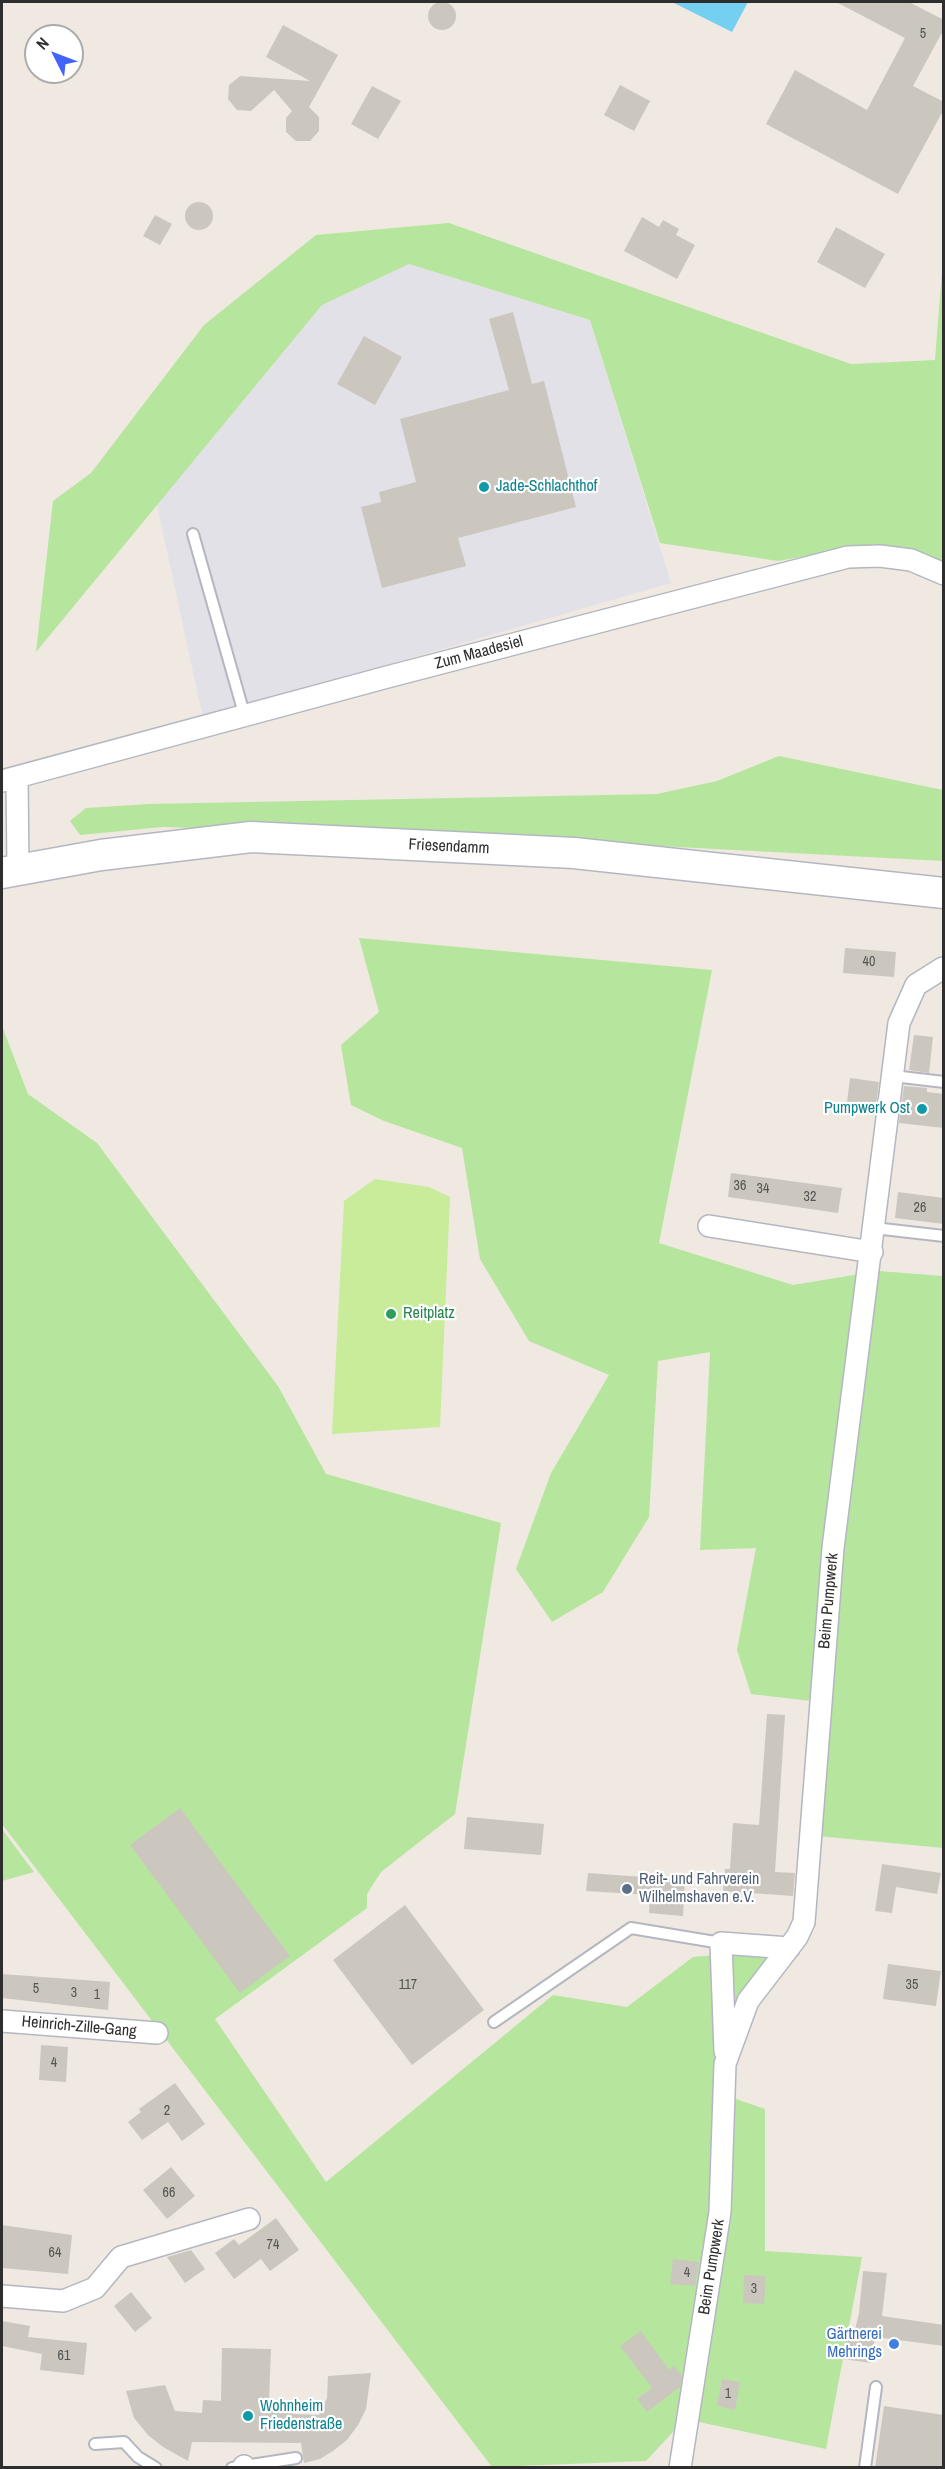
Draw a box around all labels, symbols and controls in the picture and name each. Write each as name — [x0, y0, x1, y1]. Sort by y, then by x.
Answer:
north arrow — [24, 24, 84, 84]
house number: 5 — [920, 26, 926, 42]
text: N — [31, 32, 53, 54]
place label: Jade-Schlachthof — [496, 477, 597, 497]
marker: Jade-Schlachthof — [477, 480, 491, 494]
street label: Zum Maadesiel — [433, 632, 525, 674]
street label: Friesendamm — [408, 835, 490, 859]
house number: 40 — [863, 954, 875, 970]
place label: Pumpwerk Ost — [824, 1099, 910, 1119]
marker: Pumpwerk Ost — [915, 1102, 929, 1116]
house number: 36 — [734, 1178, 746, 1194]
house number: 34 — [757, 1181, 769, 1197]
house number: 32 — [804, 1189, 816, 1205]
house number: 26 — [914, 1200, 926, 1216]
place label: Reitplatz — [403, 1304, 455, 1324]
marker: Reitplatz — [384, 1307, 398, 1321]
street label: Beim Pumpwerk — [815, 1552, 843, 1650]
place label: Reit- und Fahrverein Wilhelmshaven e.V. — [639, 1870, 759, 1908]
marker: Reit- und Fahrverein Wilhelmshaven e.V. — [620, 1882, 634, 1896]
house number: 117 — [399, 1977, 417, 1993]
house number: 35 — [906, 1977, 918, 1993]
house number: 5 — [33, 1981, 39, 1997]
house number: 3 — [71, 1985, 77, 2001]
house number: 1 — [94, 1987, 100, 2003]
street label: Heinrich-Zille-Gang — [21, 2012, 137, 2042]
house number: 4 — [51, 2055, 57, 2071]
house number: 2 — [164, 2103, 170, 2119]
house number: 66 — [163, 2185, 175, 2201]
street label: Beim Pumpwerk — [695, 2218, 729, 2316]
house number: 74 — [267, 2237, 279, 2253]
house number: 64 — [49, 2245, 61, 2261]
house number: 4 — [684, 2265, 690, 2281]
house number: 3 — [751, 2281, 757, 2297]
place label: Gärtnerei Mehrings — [827, 2325, 882, 2363]
marker: Gärtnerei Mehrings — [887, 2337, 901, 2351]
house number: 61 — [58, 2348, 70, 2364]
house number: 1 — [725, 2386, 731, 2402]
place label: Wohnheim Friedenstraße — [260, 2397, 342, 2435]
marker: Wohnheim Friedenstraße — [241, 2409, 255, 2423]

